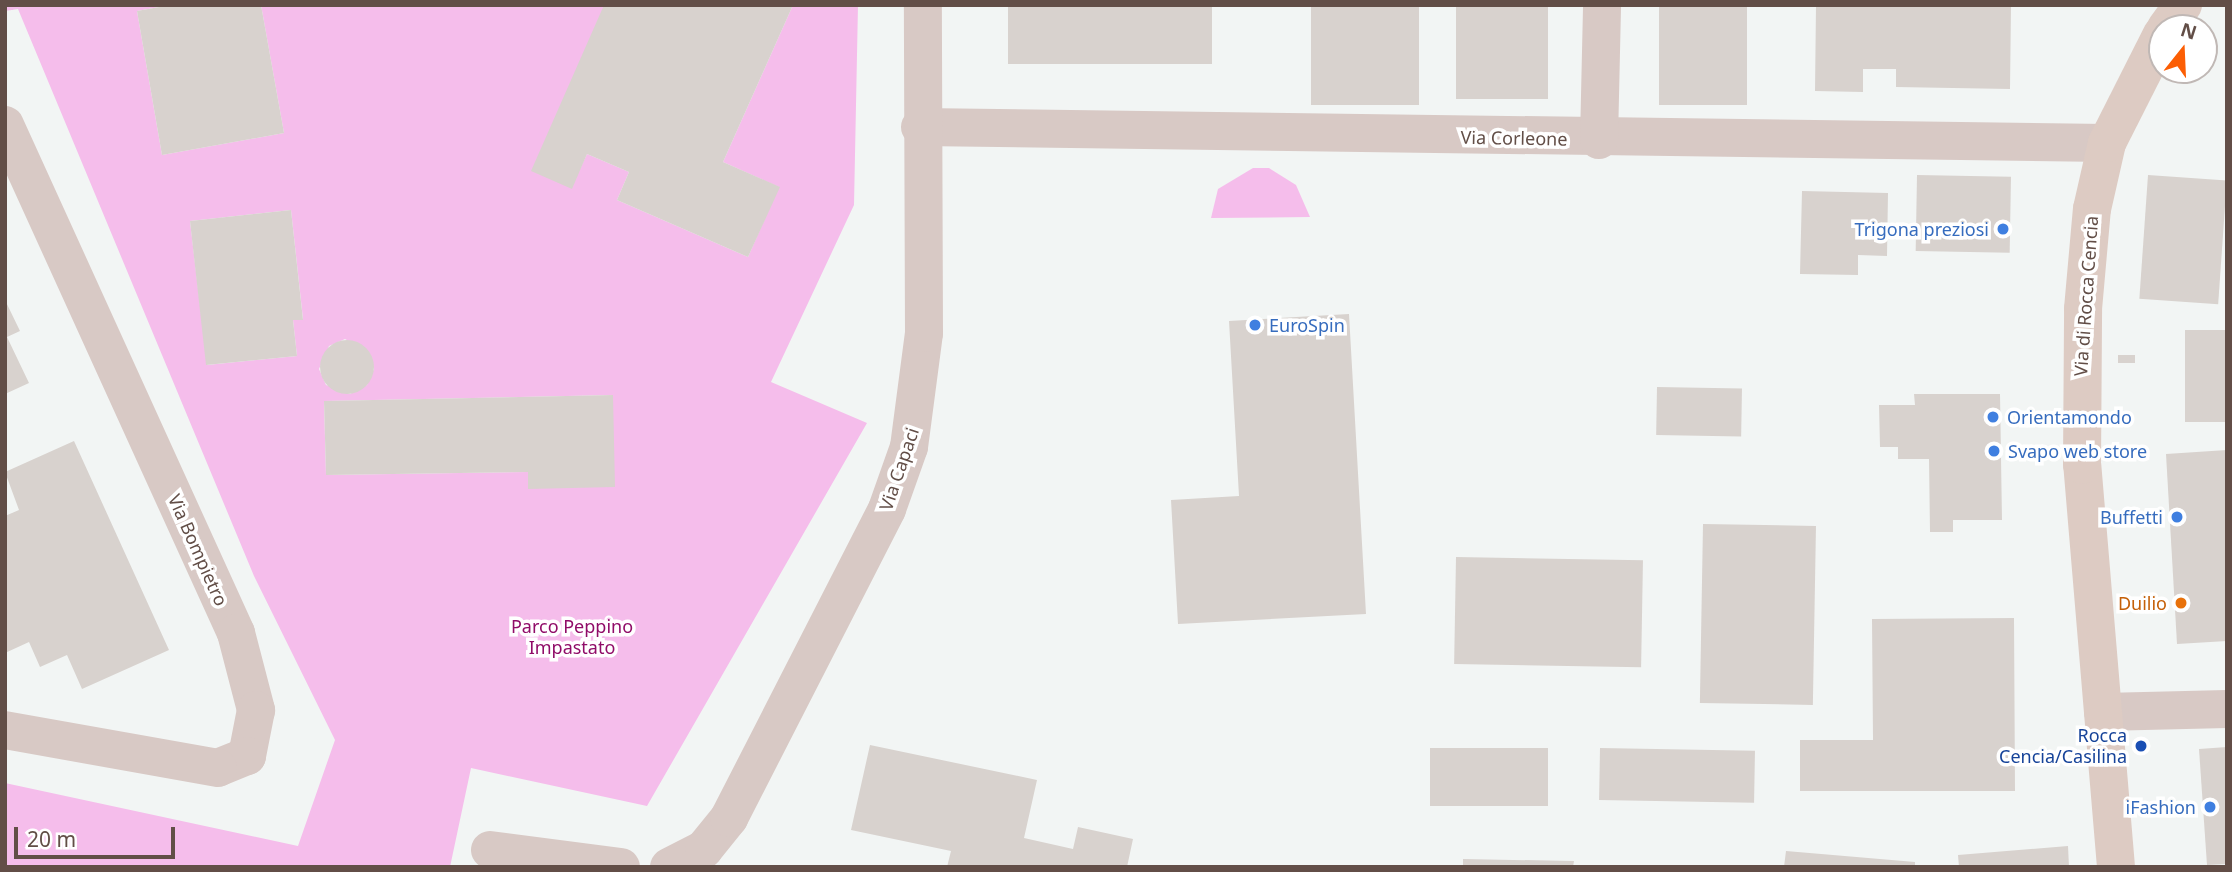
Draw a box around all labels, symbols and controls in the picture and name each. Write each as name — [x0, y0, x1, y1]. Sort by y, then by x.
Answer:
north arrow — [2148, 14, 2218, 84]
text: N — [2177, 16, 2200, 46]
street label: Via Corleone — [1460, 126, 1568, 150]
street label: Via di Rocca Cencia — [2070, 215, 2102, 377]
place label: Trigona preziosi — [1855, 218, 1989, 240]
marker: Trigona preziosi — [1995, 221, 2011, 237]
place label: EuroSpin — [1269, 314, 1345, 336]
marker: EuroSpin — [1247, 317, 1263, 333]
place label: Orientamondo — [2007, 406, 2132, 428]
marker: Orientamondo — [1985, 409, 2001, 425]
street label: Via Capaci — [875, 425, 923, 513]
place label: Svapo web store — [2008, 440, 2147, 462]
marker: Svapo web store — [1986, 443, 2002, 459]
street label: Via Bompietro — [164, 491, 232, 609]
place label: Buffetti — [2100, 506, 2163, 528]
marker: Buffetti — [2169, 509, 2185, 525]
place label: Duilio — [2118, 592, 2167, 614]
marker: Duilio — [2173, 595, 2189, 611]
park label: Parco Peppino Impastato — [511, 616, 633, 658]
place label: Rocca Cencia/Casilina — [1999, 725, 2127, 768]
marker: Rocca Cencia/Casilina — [2133, 738, 2149, 754]
place label: iFashion — [2126, 796, 2196, 818]
marker: iFashion — [2202, 799, 2218, 815]
scale bar — [18, 812, 178, 856]
text: 20 m — [27, 825, 76, 853]

